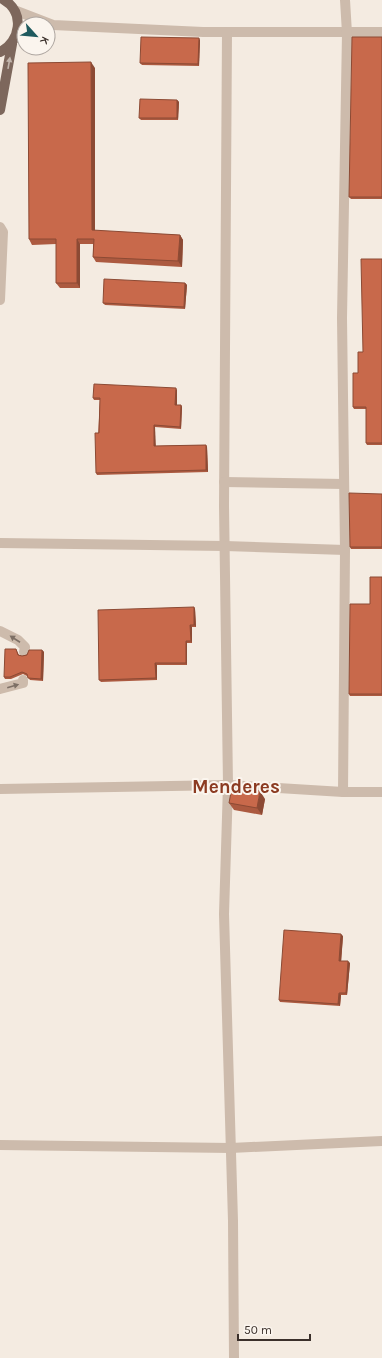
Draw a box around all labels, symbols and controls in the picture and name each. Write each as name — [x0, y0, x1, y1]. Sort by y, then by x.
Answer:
north arrow — [16, 16, 56, 56]
text: K — [37, 34, 52, 47]
one-way arrow — [6, 57, 12, 70]
one-way arrow — [9, 636, 21, 643]
one-way arrow — [7, 683, 19, 689]
district label: Menderes — [192, 776, 280, 798]
scale bar — [238, 1316, 310, 1342]
text: 50 m — [244, 1323, 272, 1337]

